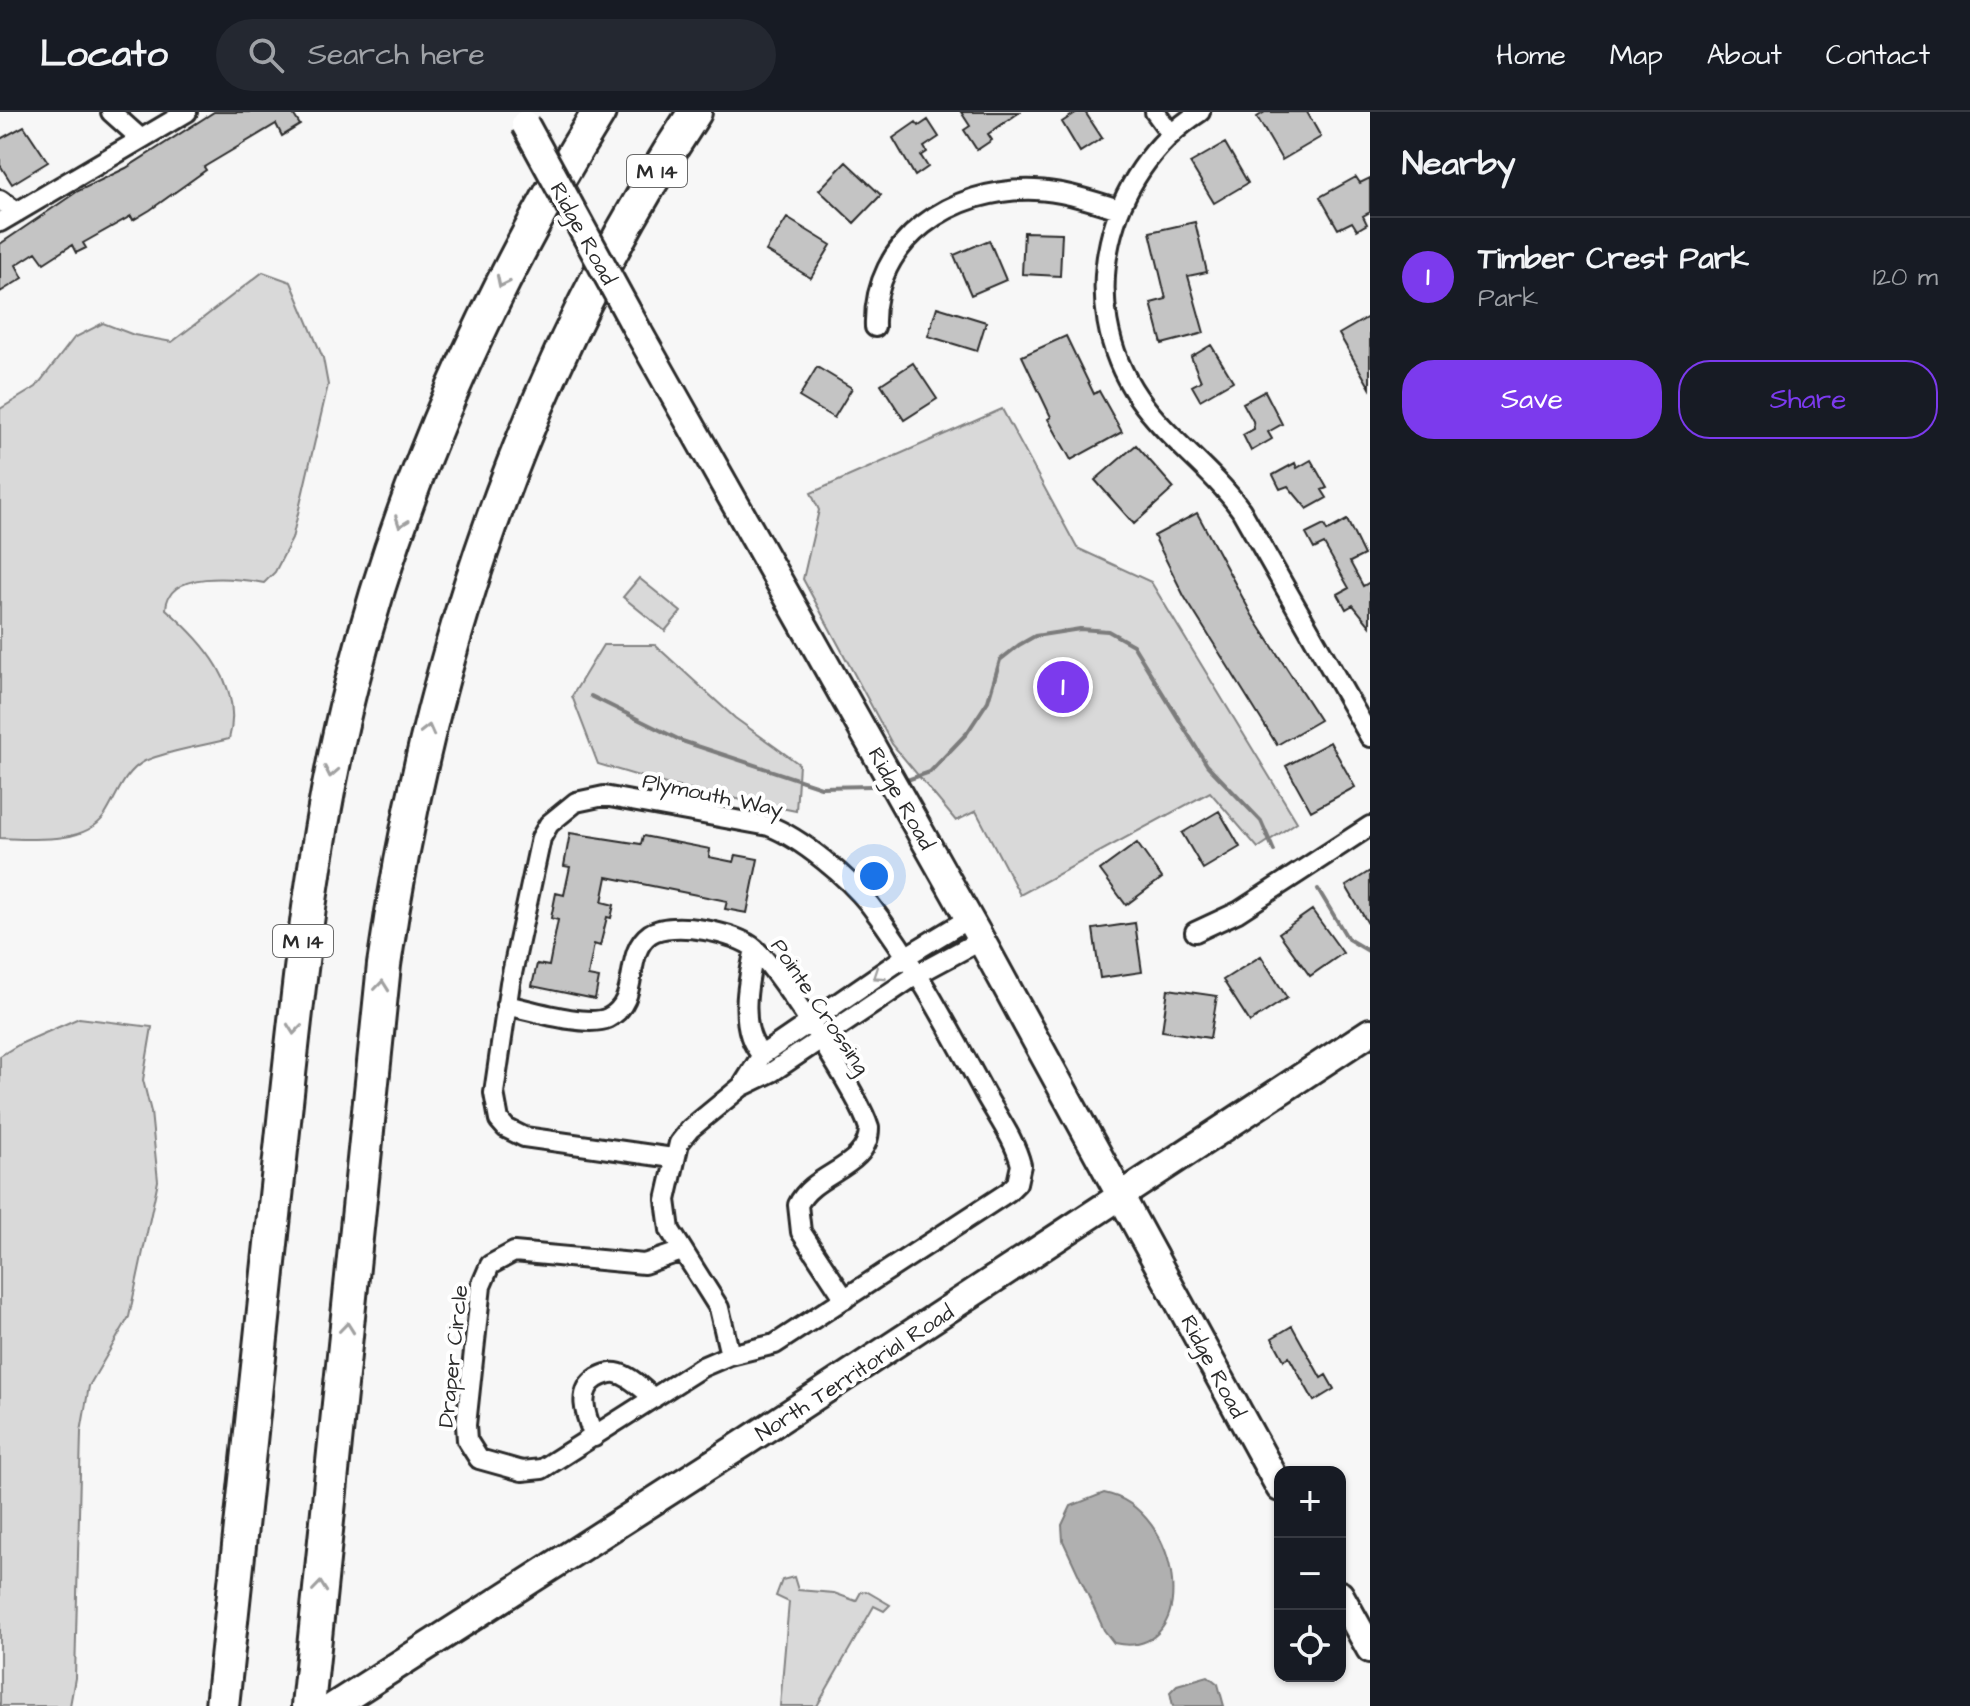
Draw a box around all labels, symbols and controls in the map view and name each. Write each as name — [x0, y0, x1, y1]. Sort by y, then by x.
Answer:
search box — [216, 19, 776, 91]
text: Locato — [40, 29, 168, 81]
icon: search — [244, 33, 288, 77]
text: Search here — [308, 34, 485, 76]
text: Home — [1496, 36, 1566, 75]
text: Map — [1610, 36, 1663, 75]
text: About — [1707, 36, 1782, 75]
text: Contact — [1826, 36, 1930, 75]
text: Nearby — [1402, 140, 1516, 188]
road number: M 14 — [627, 155, 687, 187]
street label: Ridge Road — [541, 177, 624, 291]
text: Timber Crest Park — [1478, 238, 1749, 280]
text: 1 — [1426, 259, 1430, 295]
text: 120 m — [1873, 259, 1938, 295]
one-way arrow — [496, 274, 512, 289]
text: Park — [1478, 280, 1538, 316]
button: Save — [1402, 360, 1662, 439]
button: Share — [1678, 360, 1938, 439]
one-way arrow — [394, 514, 411, 528]
pin: 1 — [1037, 657, 1089, 717]
one-way arrow — [418, 724, 435, 738]
street label: Ridge Road — [859, 742, 942, 856]
one-way arrow — [324, 765, 341, 779]
street label: Plymouth Way — [639, 765, 786, 826]
your location — [854, 856, 894, 896]
road number: M 14 — [273, 925, 333, 957]
street label: Pointe Crossing — [762, 933, 877, 1082]
one-way arrow — [873, 965, 887, 980]
one-way arrow — [374, 979, 391, 992]
one-way arrow — [285, 1023, 302, 1036]
street label: Draper Circle — [431, 1283, 476, 1429]
street label: North Territorial Road — [750, 1297, 960, 1449]
street label: Ridge Road — [1172, 1310, 1253, 1424]
one-way arrow — [338, 1321, 355, 1334]
map controls — [1274, 1466, 1346, 1682]
button: + — [1274, 1466, 1346, 1538]
button: − — [1274, 1538, 1346, 1610]
one-way arrow — [312, 1580, 329, 1593]
button: locate — [1274, 1610, 1346, 1682]

